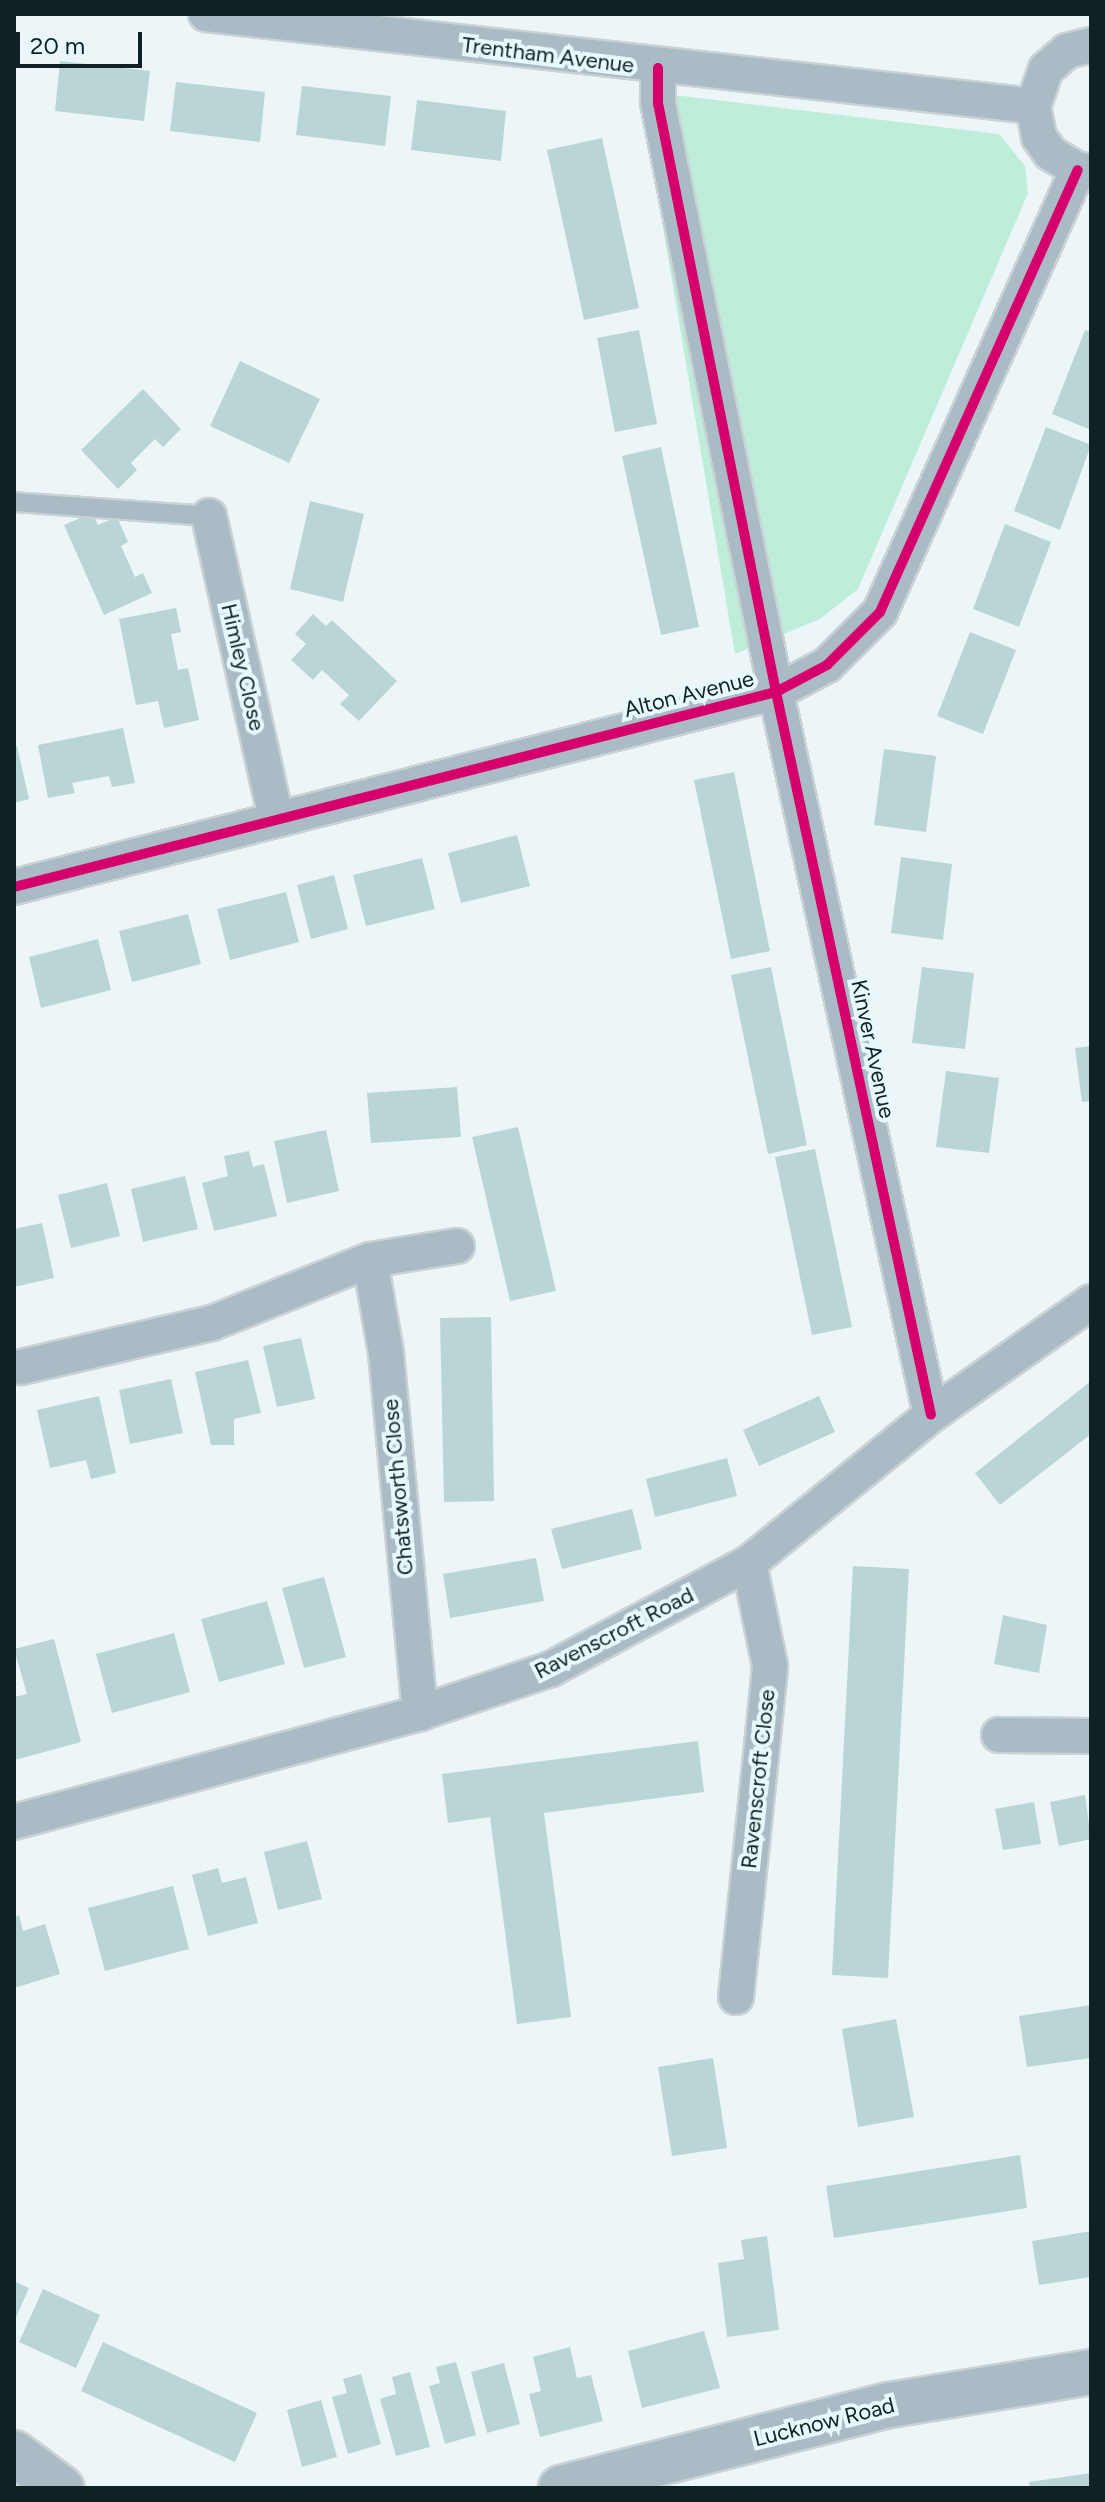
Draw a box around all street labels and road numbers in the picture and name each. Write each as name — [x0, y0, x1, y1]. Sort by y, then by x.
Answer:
street label: Trentham Avenue — [460, 31, 636, 79]
street label: Himley Close — [216, 601, 270, 733]
street label: Alton Avenue — [621, 665, 757, 723]
street label: Kinver Avenue — [845, 977, 901, 1121]
street label: Chatsworth Close — [377, 1398, 419, 1576]
street label: Ravenscroft Road — [530, 1581, 698, 1685]
street label: Ravenscroft Close — [735, 1688, 781, 1870]
street label: Lucknow Road — [751, 2392, 897, 2452]

